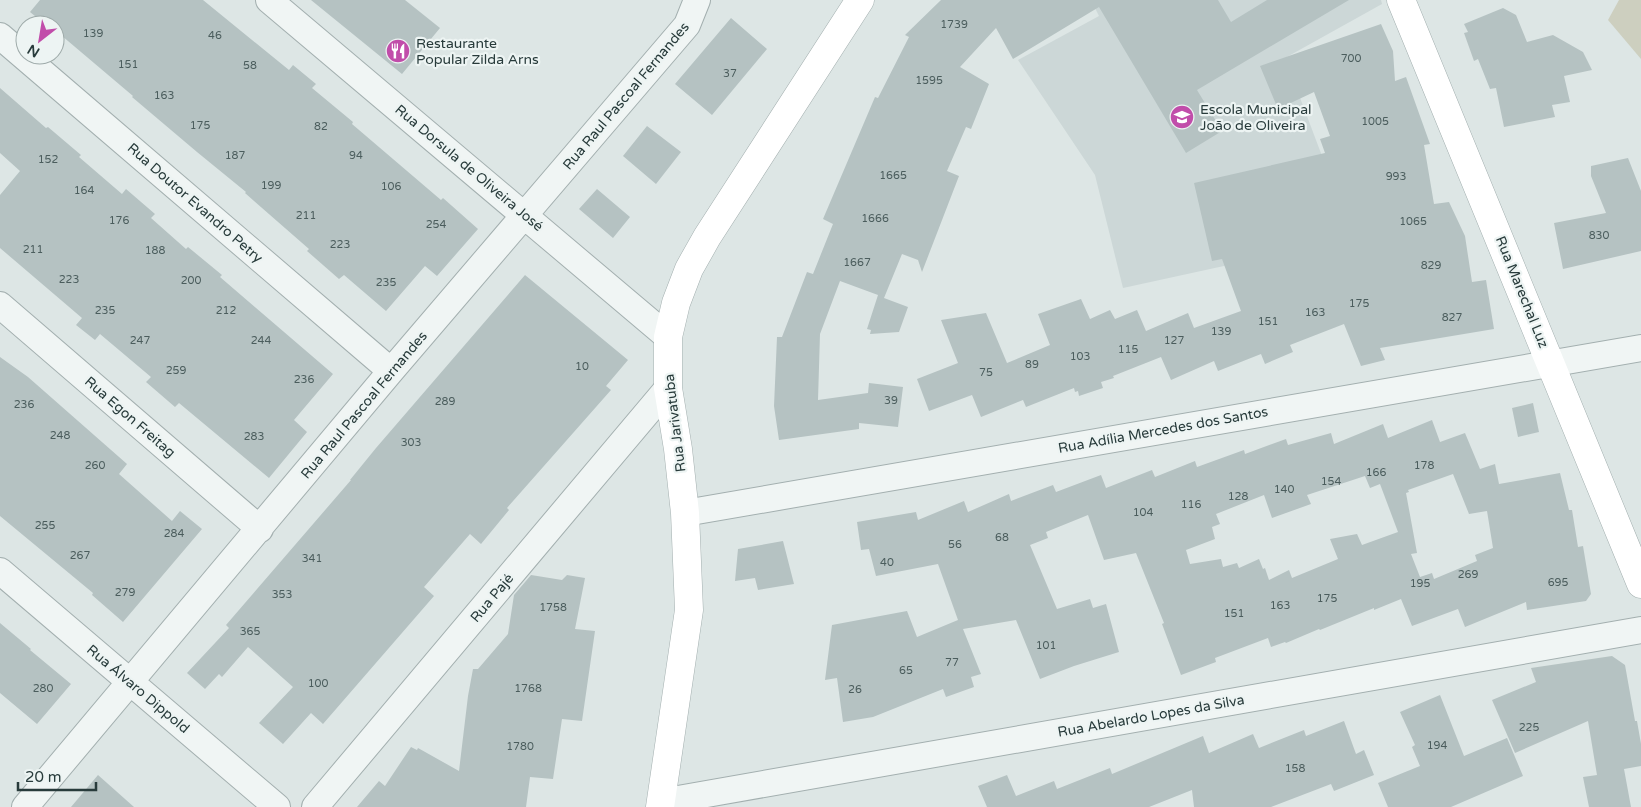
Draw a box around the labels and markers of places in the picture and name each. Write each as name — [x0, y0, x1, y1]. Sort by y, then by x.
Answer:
place label: Restaurante Popular Zilda Arns — [416, 35, 539, 68]
restaurant icon: Restaurante Popular Zilda Arns — [385, 38, 411, 64]
place label: Escola Municipal João de Oliveira — [1200, 101, 1312, 134]
school or university icon: Escola Municipal João de Oliveira — [1169, 104, 1195, 130]

